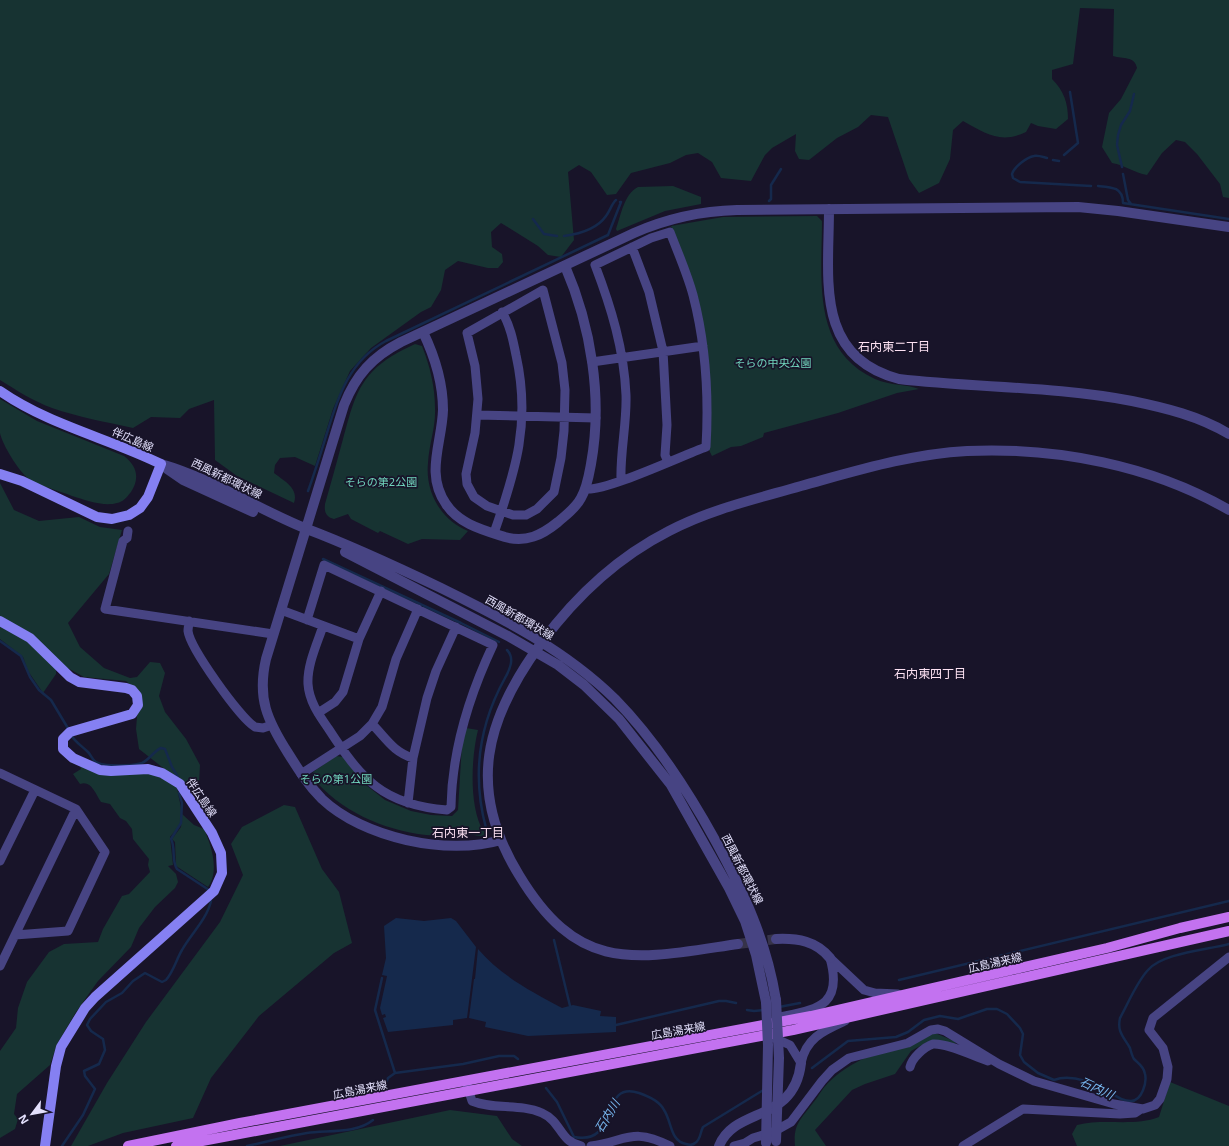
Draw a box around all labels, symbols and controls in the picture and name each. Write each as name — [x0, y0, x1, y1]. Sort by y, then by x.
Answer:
district label: 石内東二丁目 — [858, 338, 930, 355]
park label: そらの中央公園 — [735, 355, 812, 370]
street label: 伴広島線 — [110, 424, 156, 454]
street label: 西風新都環状線 — [189, 454, 265, 502]
park label: そらの第2公園 — [345, 474, 417, 489]
street label: 西風新都環状線 — [483, 591, 557, 643]
district label: 石内東四丁目 — [894, 665, 966, 682]
park label: そらの第1公園 — [300, 771, 372, 786]
street label: 伴広島線 — [183, 775, 221, 819]
district label: 石内東一丁目 — [432, 824, 504, 841]
street label: 西風新都環状線 — [719, 831, 767, 907]
street label: 広島湯来線 — [967, 949, 1023, 975]
street label: 広島湯来線 — [650, 1018, 706, 1042]
water label: 石内川 — [1077, 1073, 1119, 1104]
street label: 広島湯来線 — [332, 1076, 388, 1102]
north arrow — [12, 1094, 52, 1134]
water label: 石内川 — [590, 1094, 625, 1136]
text: N — [14, 1112, 32, 1127]

